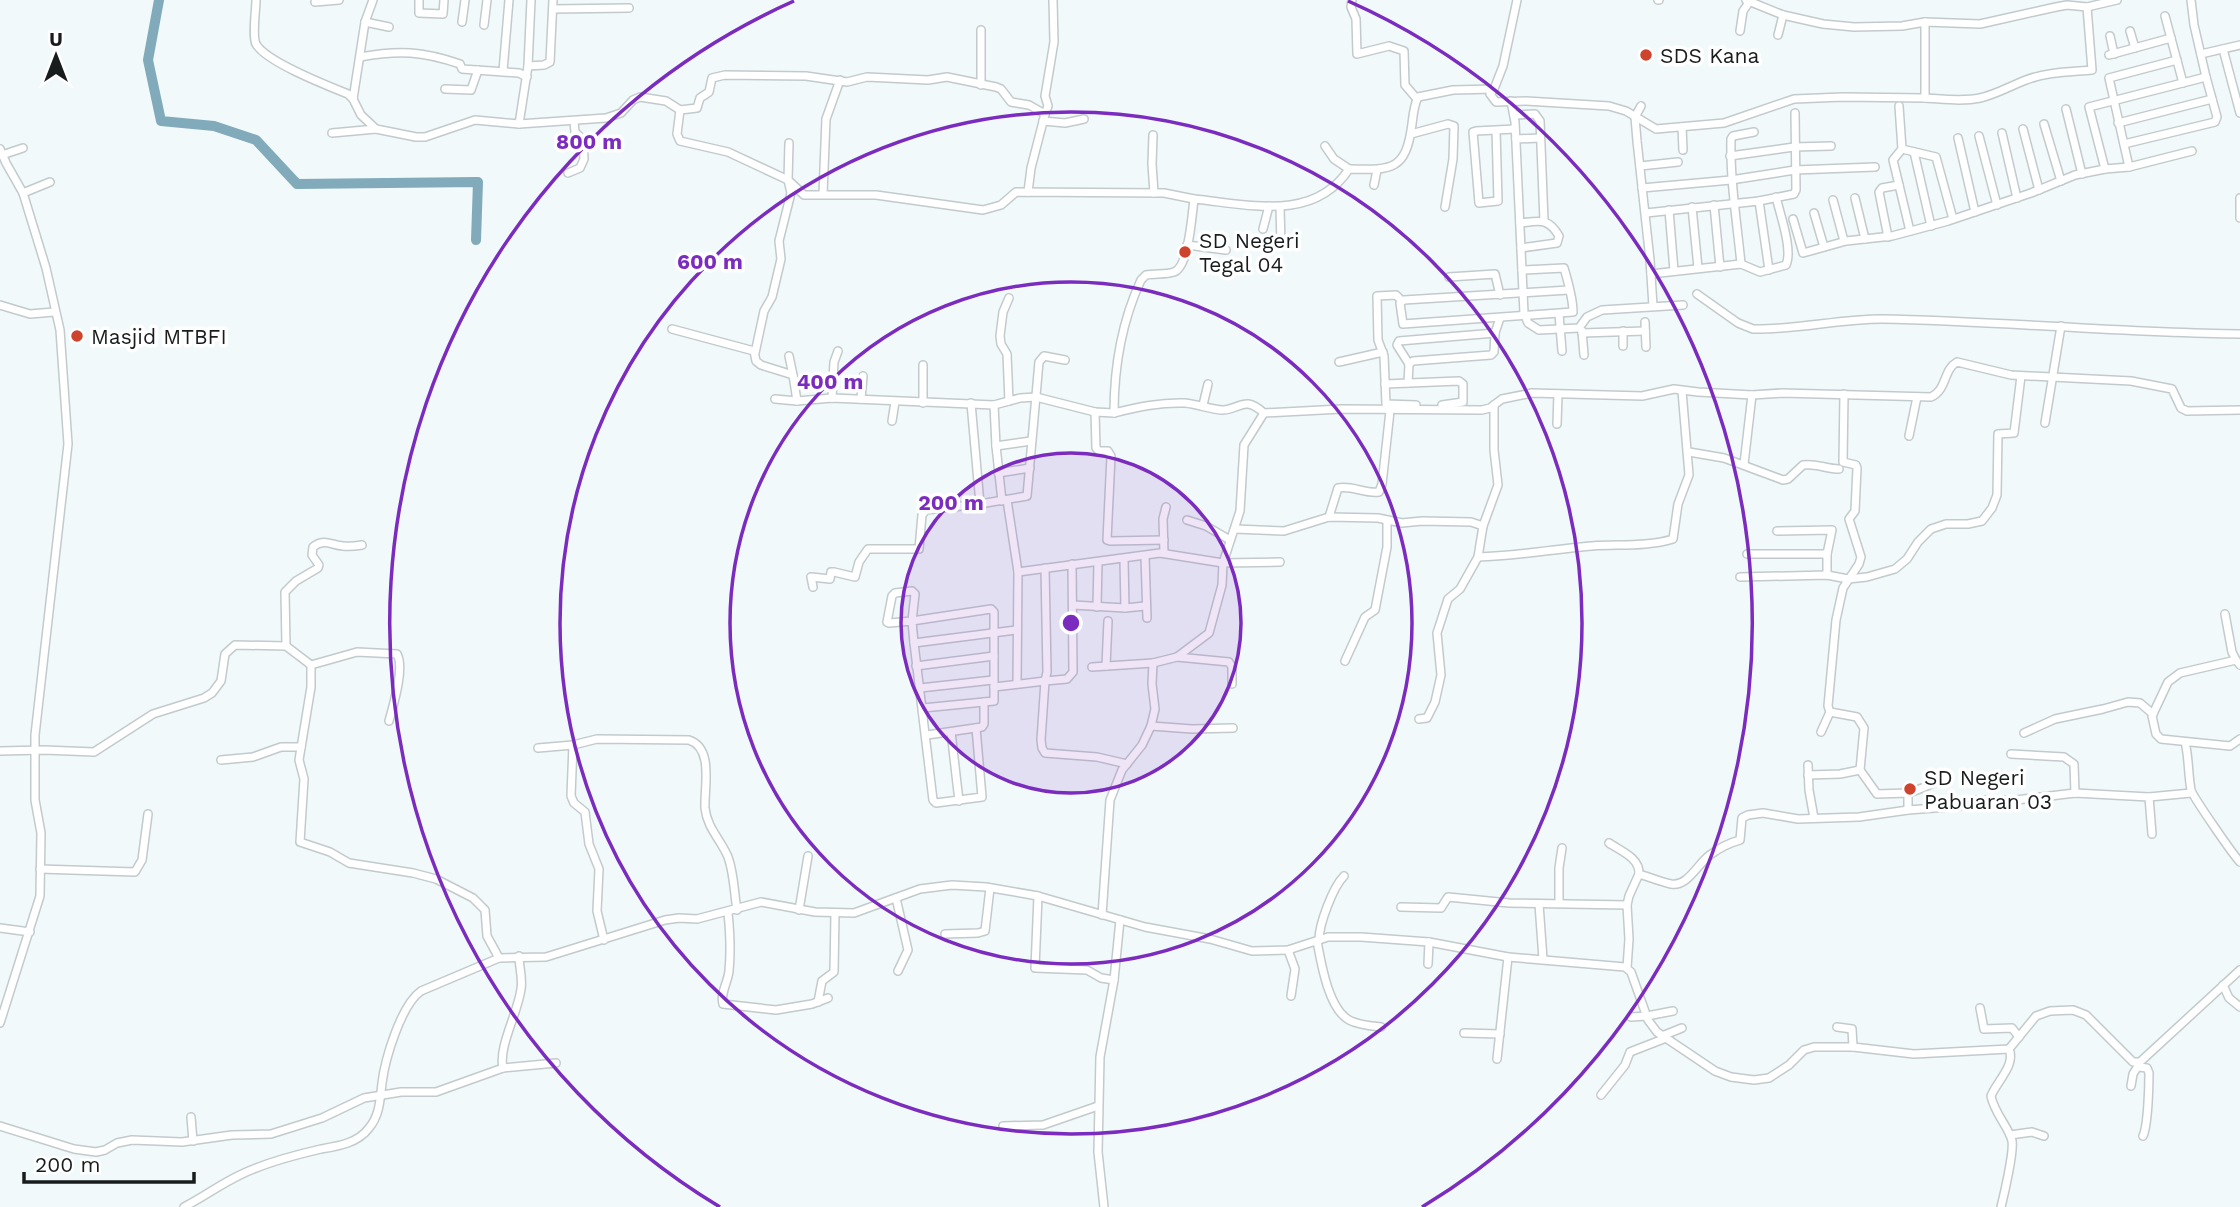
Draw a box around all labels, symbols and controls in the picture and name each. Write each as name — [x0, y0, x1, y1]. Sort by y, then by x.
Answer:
north arrow — [21, 21, 91, 91]
text: U — [49, 28, 63, 51]
place label: SDS Kana — [1660, 43, 1760, 68]
marker: SDS Kana — [1638, 47, 1654, 63]
text: 800 m — [556, 129, 622, 154]
place label: SD Negeri Tegal 04 — [1199, 228, 1300, 277]
marker: SD Negeri Tegal 04 — [1177, 244, 1193, 260]
text: 600 m — [677, 249, 743, 274]
place label: Masjid MTBFI — [91, 324, 227, 349]
marker: Masjid MTBFI — [69, 328, 85, 344]
text: 400 m — [797, 369, 863, 394]
text: 200 m — [918, 490, 984, 515]
centre of rings — [1059, 611, 1083, 635]
place label: SD Negeri Pabuaran 03 — [1924, 765, 2052, 814]
marker: SD Negeri Pabuaran 03 — [1902, 781, 1918, 797]
scale bar — [24, 1140, 194, 1184]
text: 200 m — [35, 1152, 101, 1177]

